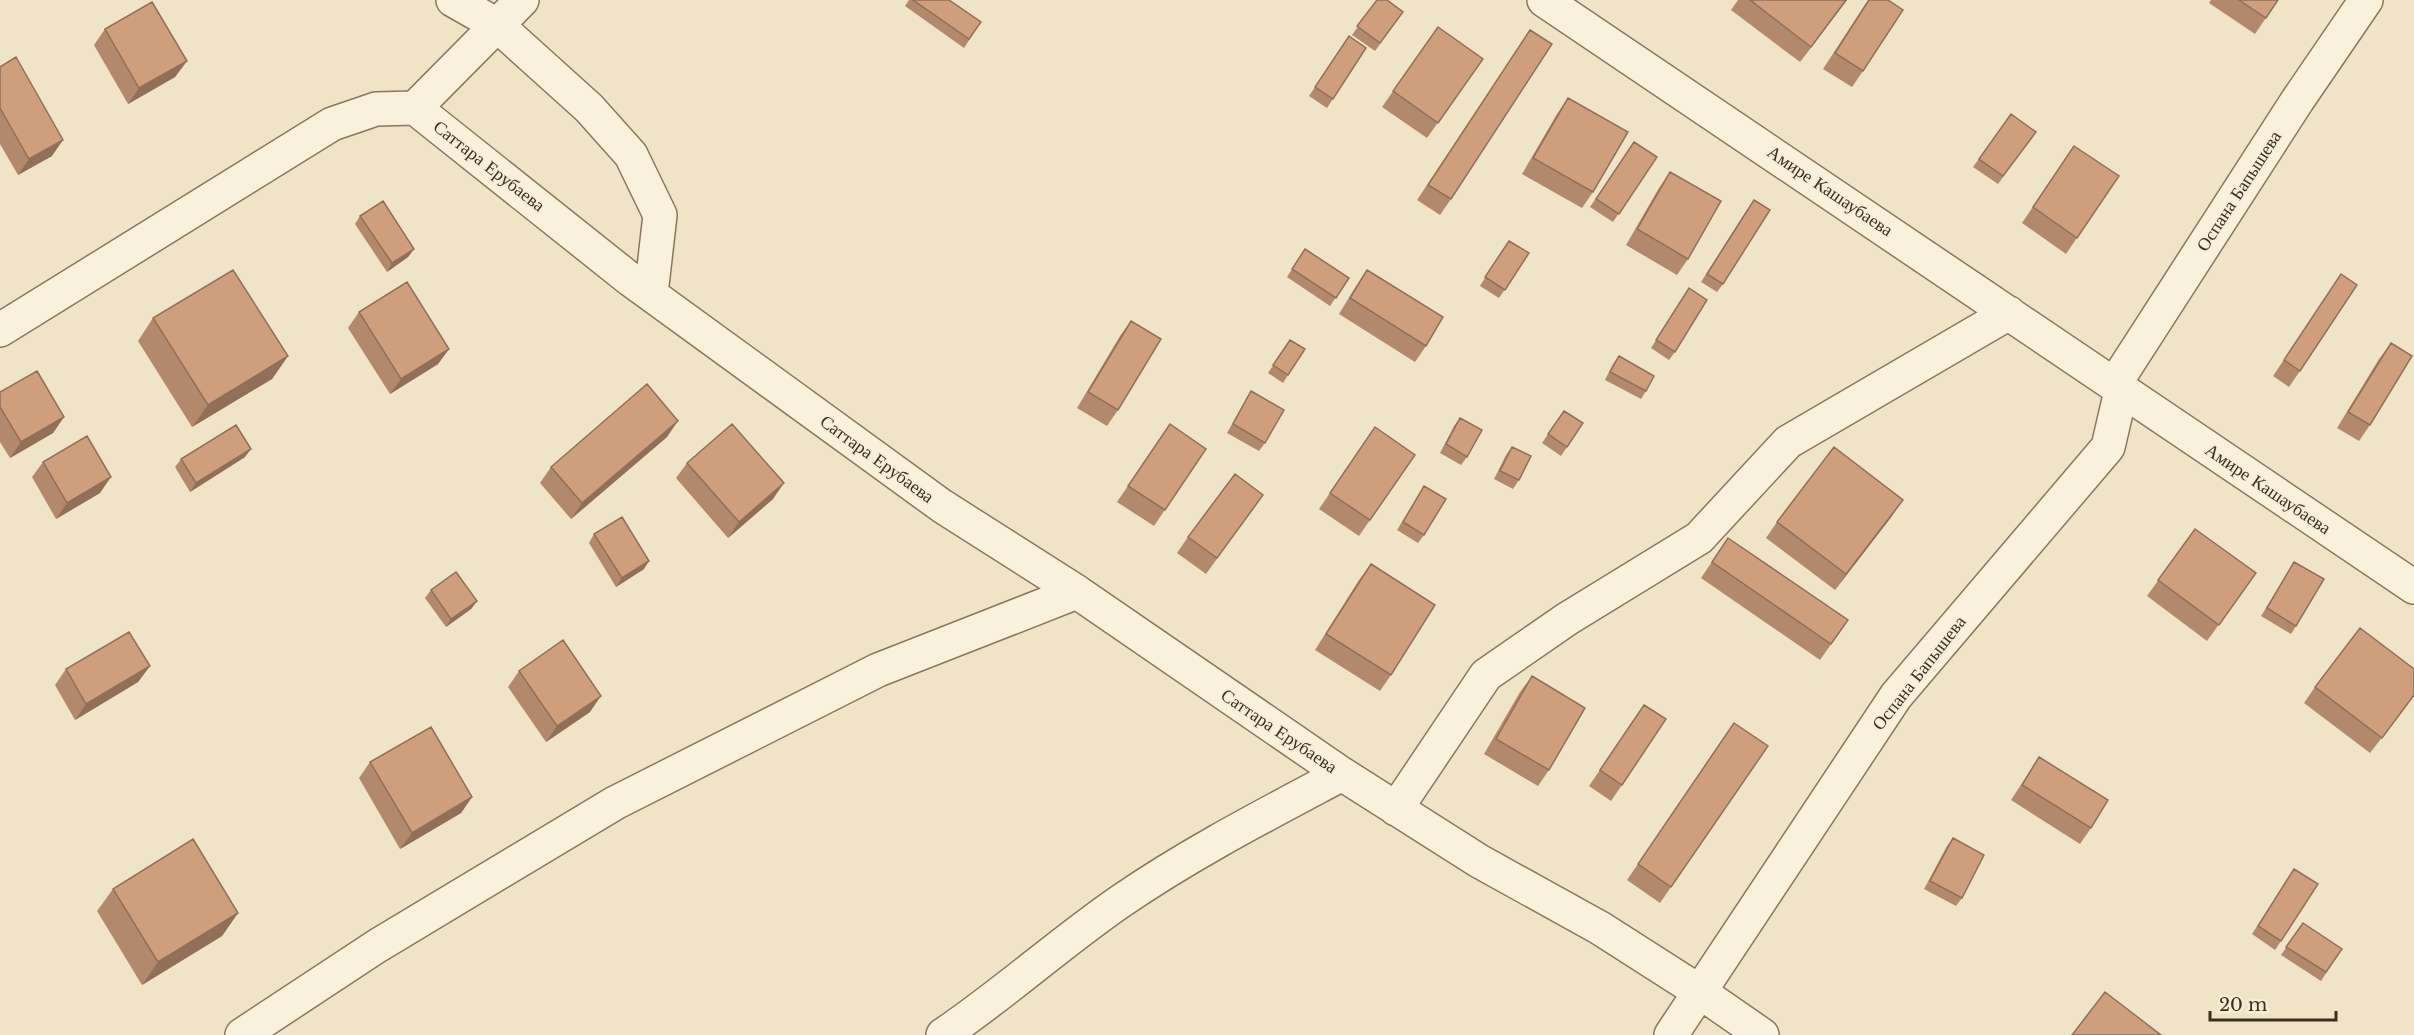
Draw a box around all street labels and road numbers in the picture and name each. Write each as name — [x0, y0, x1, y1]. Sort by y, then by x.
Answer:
street label: Саттара Ерубаева — [429, 116, 549, 216]
street label: Оспана Бапышева — [2192, 127, 2286, 255]
street label: Амире Кашаубаева — [1763, 141, 1897, 241]
street label: Саттара Ерубаева — [816, 410, 938, 508]
street label: Амире Кашаубаева — [2201, 439, 2335, 539]
street label: Оспана Бапышева — [1867, 611, 1971, 735]
street label: Саттара Ерубаева — [1217, 684, 1341, 778]

